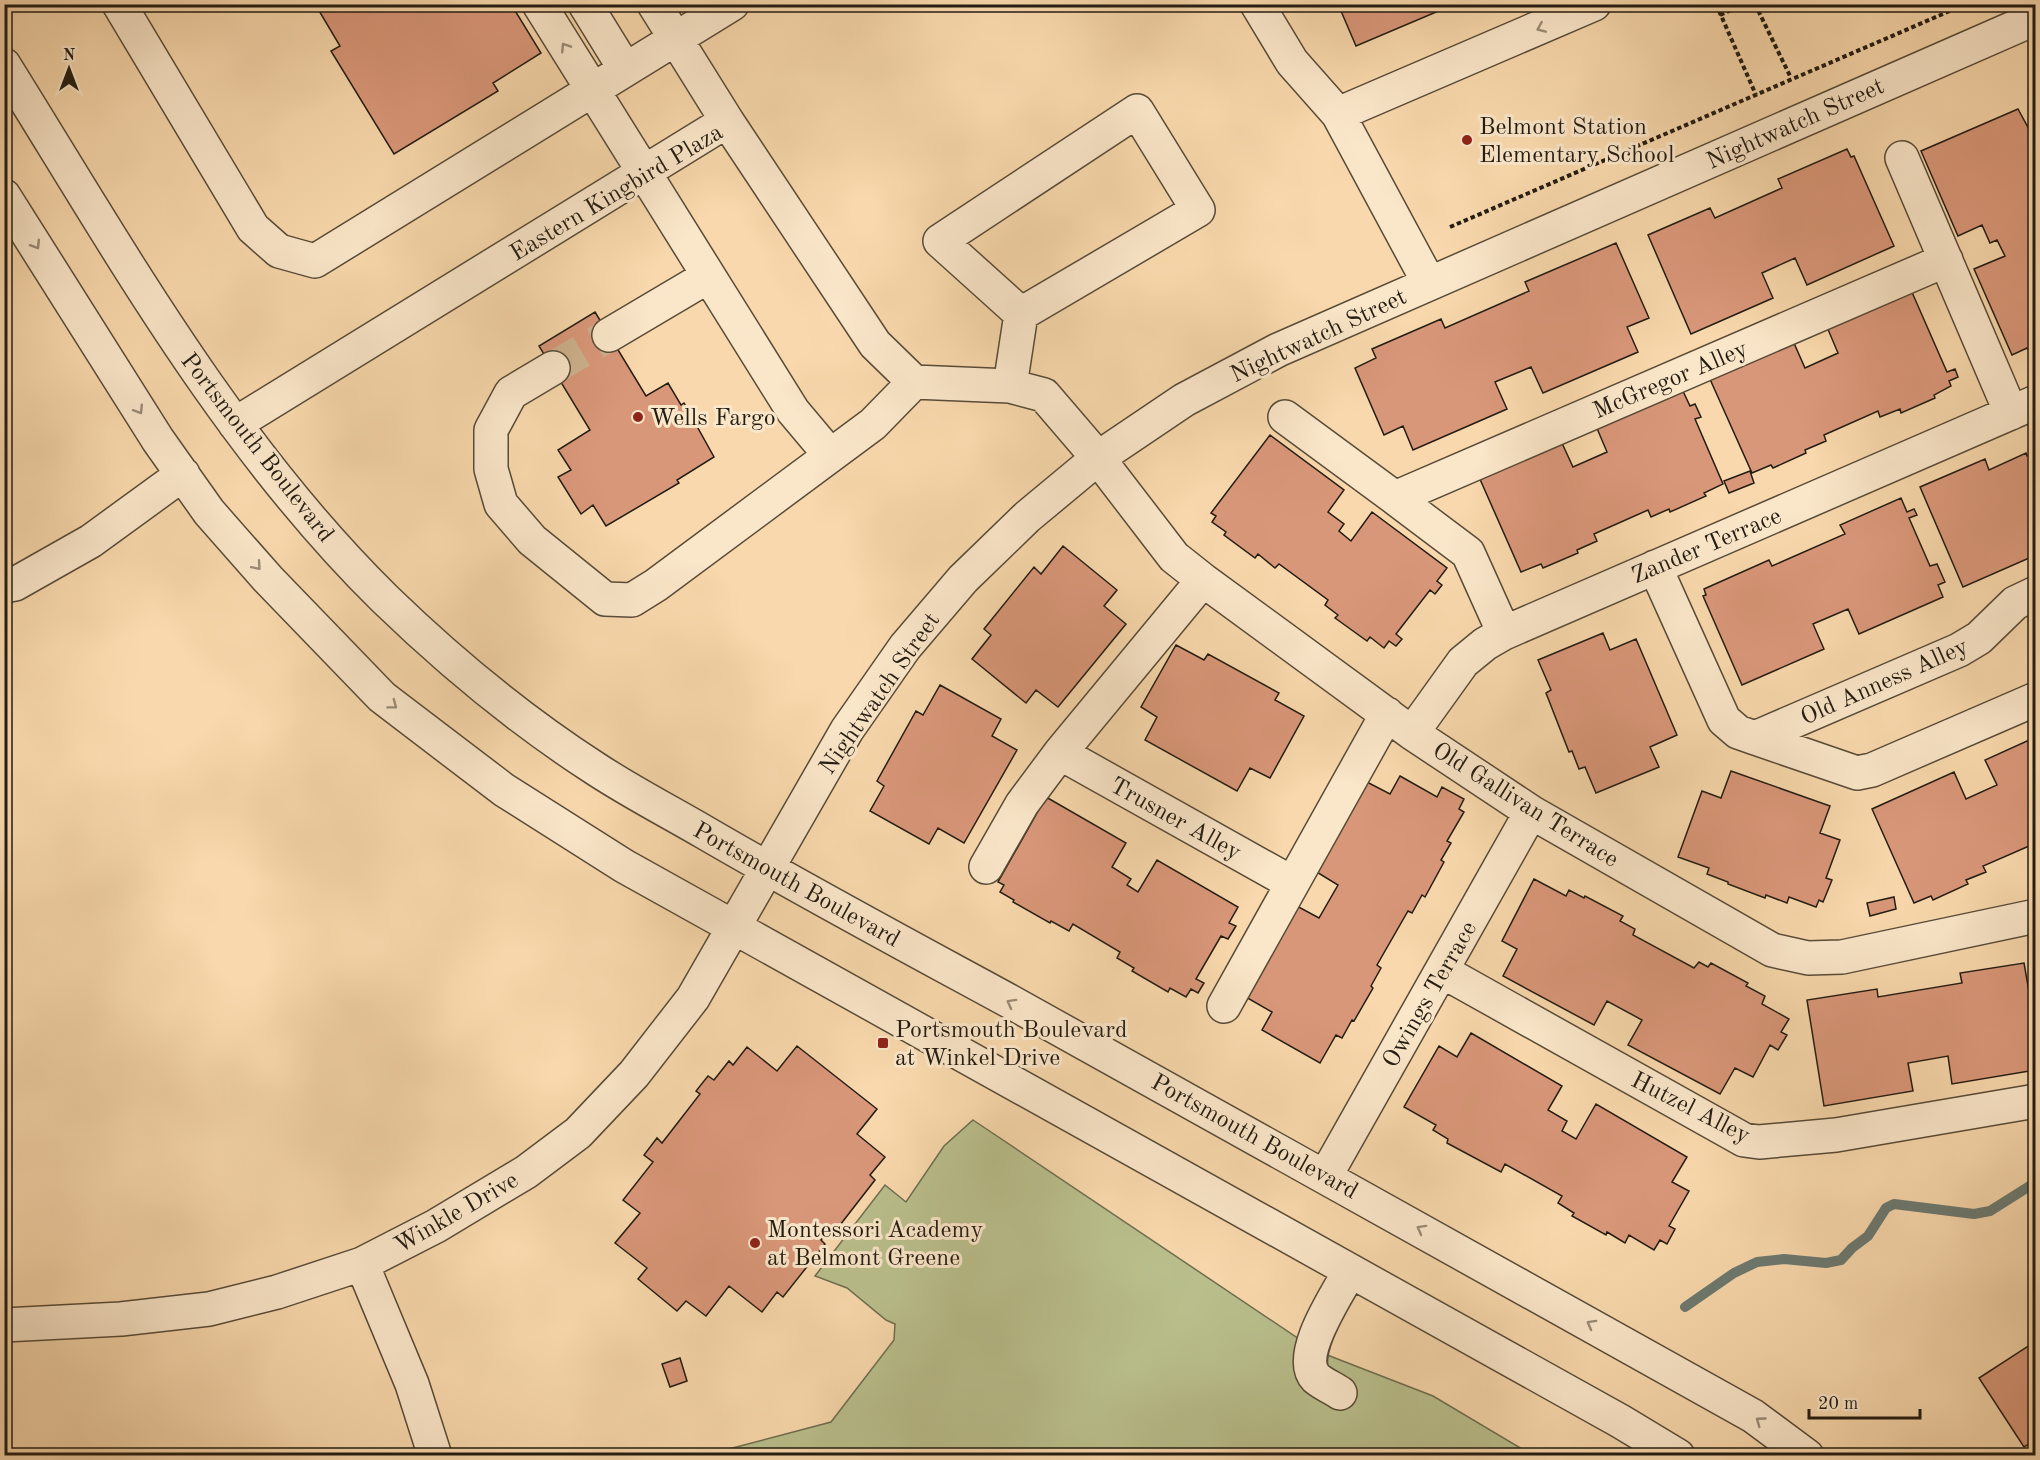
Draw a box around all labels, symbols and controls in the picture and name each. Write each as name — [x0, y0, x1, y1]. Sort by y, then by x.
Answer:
one-way arrow — [1536, 20, 1547, 32]
north arrow — [39, 39, 99, 99]
one-way arrow — [561, 43, 572, 54]
text: N — [63, 48, 76, 64]
street label: Nightwatch Street — [1704, 75, 1888, 175]
place label: Belmont Station Elementary School — [1479, 116, 1674, 168]
street label: Eastern Kingbird Plaza — [507, 121, 728, 267]
marker: Belmont Station Elementary School — [1460, 133, 1474, 147]
one-way arrow — [28, 239, 39, 250]
street label: Nightwatch Street — [1227, 286, 1411, 388]
street label: McGregor Alley — [1590, 337, 1752, 424]
street label: Portsmouth Boulevard — [175, 349, 337, 547]
one-way arrow — [132, 404, 143, 415]
place label: Wells Fargo — [650, 407, 776, 431]
marker: Wells Fargo — [631, 410, 645, 424]
street label: Zander Terrace — [1628, 504, 1785, 589]
one-way arrow — [249, 559, 260, 570]
street label: Nightwatch Street — [816, 609, 945, 779]
street label: Old Anness Alley — [1798, 635, 1972, 730]
one-way arrow — [386, 698, 397, 709]
street label: Old Gallivan Terrace — [1428, 739, 1622, 873]
street label: Trusner Alley — [1105, 774, 1245, 866]
street label: Portsmouth Boulevard — [689, 819, 904, 953]
street label: Owings Terrace — [1379, 918, 1482, 1072]
one-way arrow — [1007, 999, 1017, 1010]
place label: Portsmouth Boulevard at Winkel Drive — [895, 1019, 1128, 1071]
marker: Portsmouth Boulevard at Winkel Drive — [876, 1036, 890, 1050]
street label: Hutzel Alley — [1627, 1069, 1754, 1149]
street label: Portsmouth Boulevard — [1147, 1071, 1362, 1205]
street label: Winkle Drive — [391, 1169, 523, 1259]
place label: Montessori Academy at Belmont Greene — [767, 1219, 983, 1271]
one-way arrow — [1417, 1224, 1427, 1236]
marker: Montessori Academy at Belmont Greene — [748, 1236, 762, 1250]
one-way arrow — [1587, 1320, 1597, 1332]
scale bar — [1809, 1382, 1920, 1420]
text: 20 m — [1818, 1395, 1858, 1413]
one-way arrow — [1756, 1417, 1767, 1428]

